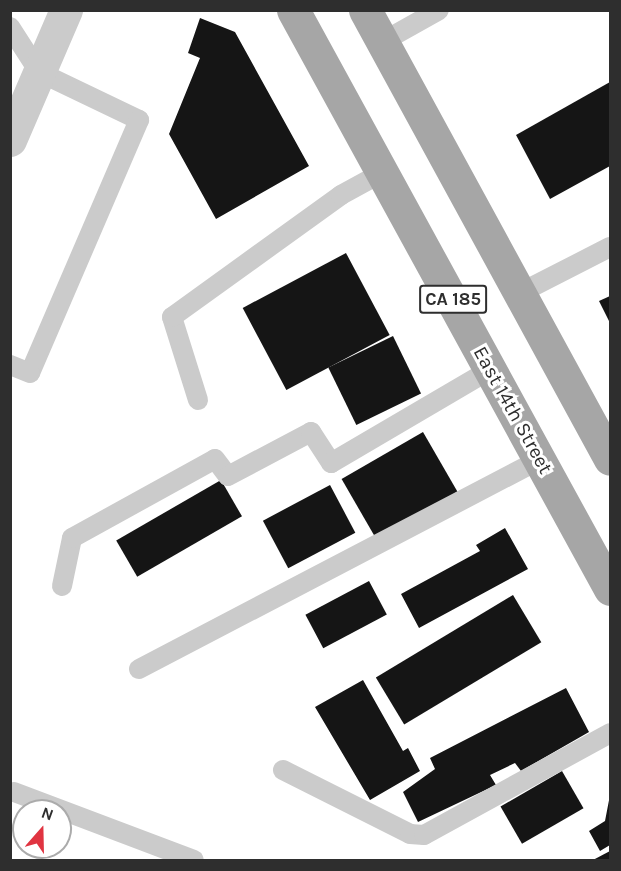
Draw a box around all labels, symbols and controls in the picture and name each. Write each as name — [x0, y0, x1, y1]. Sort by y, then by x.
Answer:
road number: CA 185 — [418, 284, 488, 314]
street label: East 14th Street — [468, 342, 558, 478]
north arrow — [12, 799, 72, 859]
text: N — [39, 803, 56, 824]

